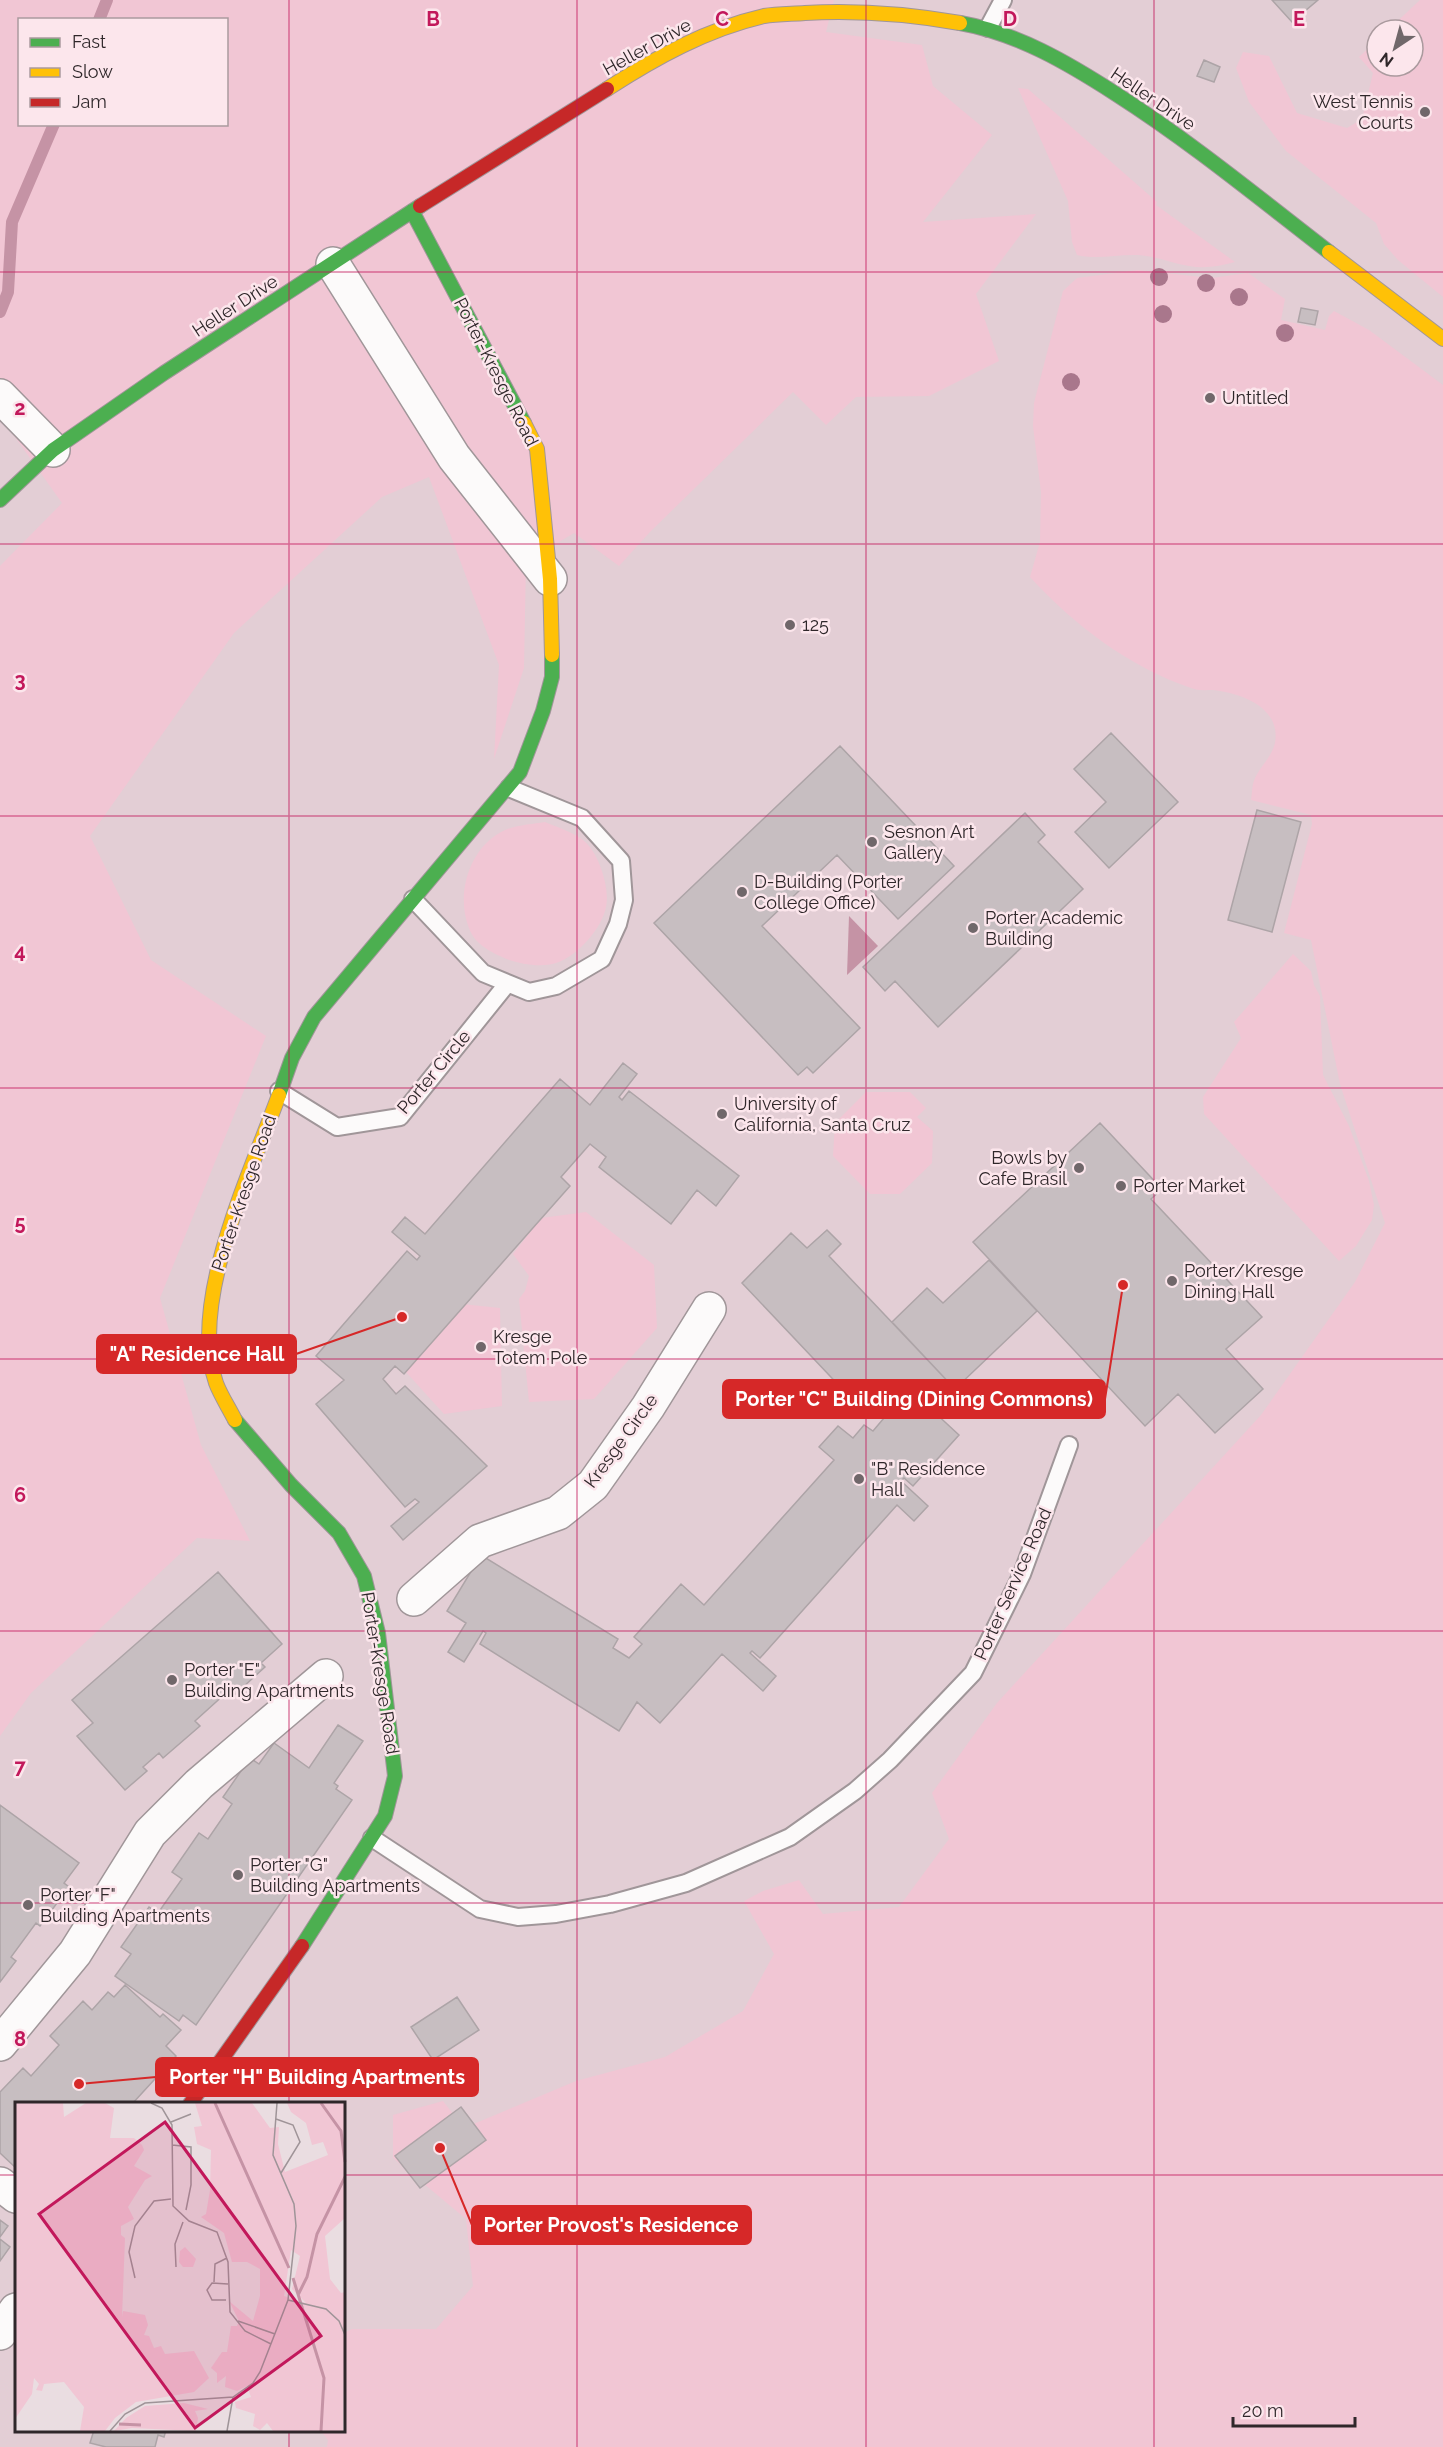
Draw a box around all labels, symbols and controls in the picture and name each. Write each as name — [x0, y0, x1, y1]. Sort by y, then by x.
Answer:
text: B — [426, 7, 440, 31]
text: C — [715, 7, 729, 31]
text: D — [1003, 7, 1017, 31]
text: E — [1293, 7, 1305, 31]
street label: Heller Drive — [599, 14, 695, 79]
legend — [18, 18, 228, 126]
north arrow — [1365, 18, 1425, 78]
text: Fast — [72, 31, 106, 52]
text: N — [1376, 48, 1397, 71]
text: Slow — [72, 61, 113, 82]
street label: Heller Drive — [1107, 63, 1200, 135]
text: Jam — [72, 91, 107, 112]
place label: West Tennis Courts — [1313, 91, 1413, 133]
marker: West Tennis Courts — [1418, 105, 1432, 119]
street label: Heller Drive — [188, 270, 282, 341]
street label: Porter-Kresge Road — [450, 294, 543, 450]
place label: Untitled — [1222, 387, 1289, 408]
marker: Untitled — [1203, 391, 1217, 405]
text: 2 — [14, 396, 26, 420]
place label: 125 — [802, 614, 829, 635]
marker: 125 — [783, 618, 797, 632]
text: 3 — [14, 668, 26, 692]
place label: Sesnon Art Gallery — [884, 821, 974, 863]
marker: Sesnon Art Gallery — [865, 835, 879, 849]
place label: D-Building (Porter College Office) — [754, 871, 904, 913]
marker: D-Building (Porter College Office) — [735, 885, 749, 899]
place label: Porter Academic Building — [985, 907, 1123, 949]
marker: Porter Academic Building — [966, 921, 980, 935]
text: 4 — [14, 939, 26, 963]
street label: Porter Circle — [393, 1025, 475, 1118]
place label: University of California, Santa Cruz — [734, 1093, 910, 1135]
marker: University of California, Santa Cruz — [715, 1107, 729, 1121]
street label: Porter-Kresge Road — [207, 1112, 280, 1274]
place label: Bowls by Cafe Brasil — [979, 1147, 1067, 1189]
marker: Bowls by Cafe Brasil — [1072, 1161, 1086, 1175]
place label: Porter Market — [1133, 1175, 1245, 1196]
marker: Porter Market — [1114, 1179, 1128, 1193]
text: 5 — [14, 1211, 26, 1235]
place label: Porter/Kresge Dining Hall — [1184, 1260, 1304, 1302]
marker: Porter/Kresge Dining Hall — [1165, 1274, 1179, 1288]
place label: Kresge Totem Pole — [493, 1326, 588, 1368]
callout: "A" Residence Hall — [97, 1335, 296, 1373]
marker: Kresge Totem Pole — [474, 1340, 488, 1354]
text: "A" Residence Hall — [110, 1342, 285, 1366]
callout: Porter "C" Building (Dining Commons) — [723, 1380, 1105, 1418]
text: Porter "C" Building (Dining Commons) — [735, 1387, 1093, 1411]
street label: Kresge Circle — [580, 1389, 662, 1492]
place label: "B" Residence Hall — [871, 1458, 985, 1500]
marker: "B" Residence Hall — [852, 1472, 866, 1486]
text: 6 — [14, 1483, 26, 1507]
street label: Porter Service Road — [970, 1504, 1056, 1663]
street label: Porter-Kresge Road — [357, 1590, 404, 1756]
place label: Porter "E" Building Apartments — [184, 1659, 354, 1701]
marker: Porter "E" Building Apartments — [165, 1673, 179, 1687]
text: 7 — [14, 1755, 26, 1779]
place label: Porter "G" Building Apartments — [250, 1854, 420, 1896]
marker: Porter "G" Building Apartments — [231, 1868, 245, 1882]
place label: Porter "F" Building Apartments — [40, 1884, 210, 1926]
marker: Porter "F" Building Apartments — [21, 1898, 35, 1912]
text: 8 — [14, 2027, 26, 2051]
callout: Porter "H" Building Apartments — [156, 2058, 478, 2096]
text: Porter "H" Building Apartments — [169, 2065, 465, 2089]
inset map — [15, 2102, 345, 2432]
callout: Porter Provost's Residence — [472, 2206, 751, 2244]
text: Porter Provost's Residence — [483, 2213, 739, 2237]
scale bar — [1233, 2390, 1354, 2428]
text: 20 m — [1242, 2400, 1284, 2421]

